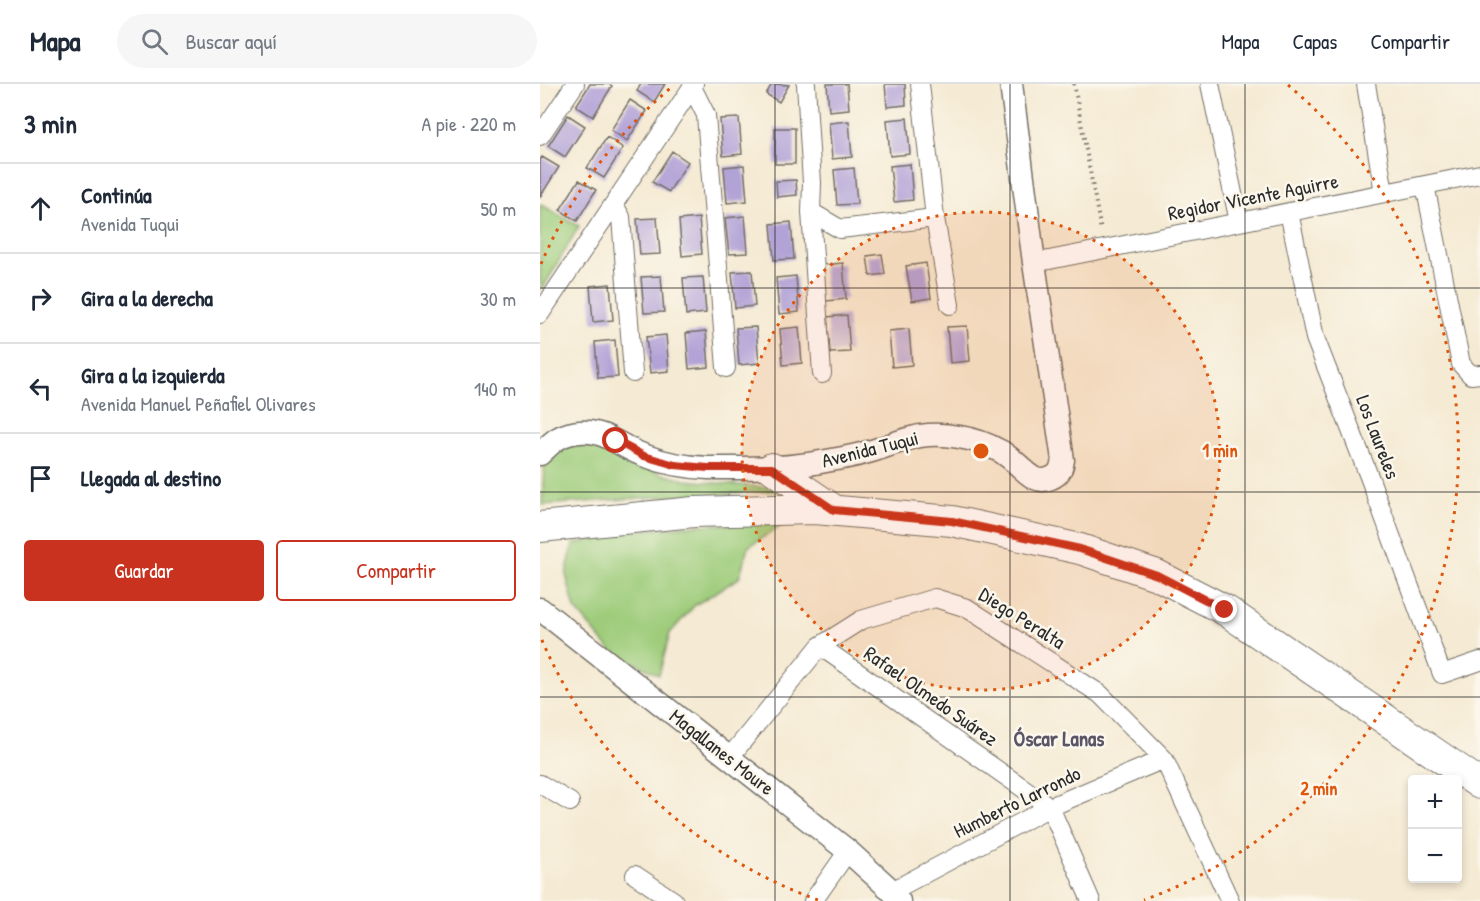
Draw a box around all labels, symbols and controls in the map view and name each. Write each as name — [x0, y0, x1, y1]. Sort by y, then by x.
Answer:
search box — [117, 14, 537, 68]
text: Mapa — [30, 22, 81, 60]
icon: search — [138, 25, 171, 58]
text: Buscar aquí — [186, 26, 277, 56]
text: Mapa — [1221, 27, 1259, 56]
text: Capas — [1292, 27, 1337, 56]
text: Compartir — [1370, 27, 1450, 56]
text: 3 min — [24, 106, 77, 141]
text: A pie · 220 m — [422, 110, 516, 137]
street label: Regidor Vicente Aguirre — [1165, 167, 1340, 226]
text: Continúa — [81, 180, 152, 210]
icon: ahead — [24, 192, 57, 225]
text: 50 m — [480, 195, 516, 222]
text: Avenida Tuqui — [81, 210, 180, 237]
icon: right — [24, 282, 57, 315]
text: Gira a la derecha — [81, 283, 213, 313]
text: 30 m — [480, 285, 516, 312]
text: Gira a la izquierda — [81, 360, 225, 390]
icon: left — [24, 372, 57, 405]
text: 140 m — [474, 375, 516, 402]
text: Avenida Manuel Peñafiel Olivares — [81, 390, 316, 417]
street label: Los Laureles — [1350, 391, 1407, 483]
street label: Avenida Tuqui — [819, 423, 921, 474]
route start — [602, 427, 628, 453]
text: 1 min — [1202, 438, 1238, 463]
centre of rings — [971, 441, 991, 461]
icon: arrive — [24, 462, 57, 495]
text: Llegada al destino — [81, 463, 221, 493]
button: Guardar — [24, 540, 264, 601]
button: Compartir — [276, 540, 516, 601]
street label: Diego Peralta — [974, 581, 1071, 655]
route end — [1211, 596, 1237, 622]
street label: Rafael Olmedo Suárez — [859, 639, 1004, 752]
street label: Magallanes Moure — [664, 702, 780, 801]
district label: Óscar Lanas — [1014, 724, 1104, 753]
street label: Humberto Larrondo — [949, 759, 1085, 844]
map controls — [1408, 775, 1462, 883]
button: + — [1408, 775, 1462, 829]
text: 2 min — [1301, 776, 1337, 801]
button: − — [1408, 829, 1462, 883]

